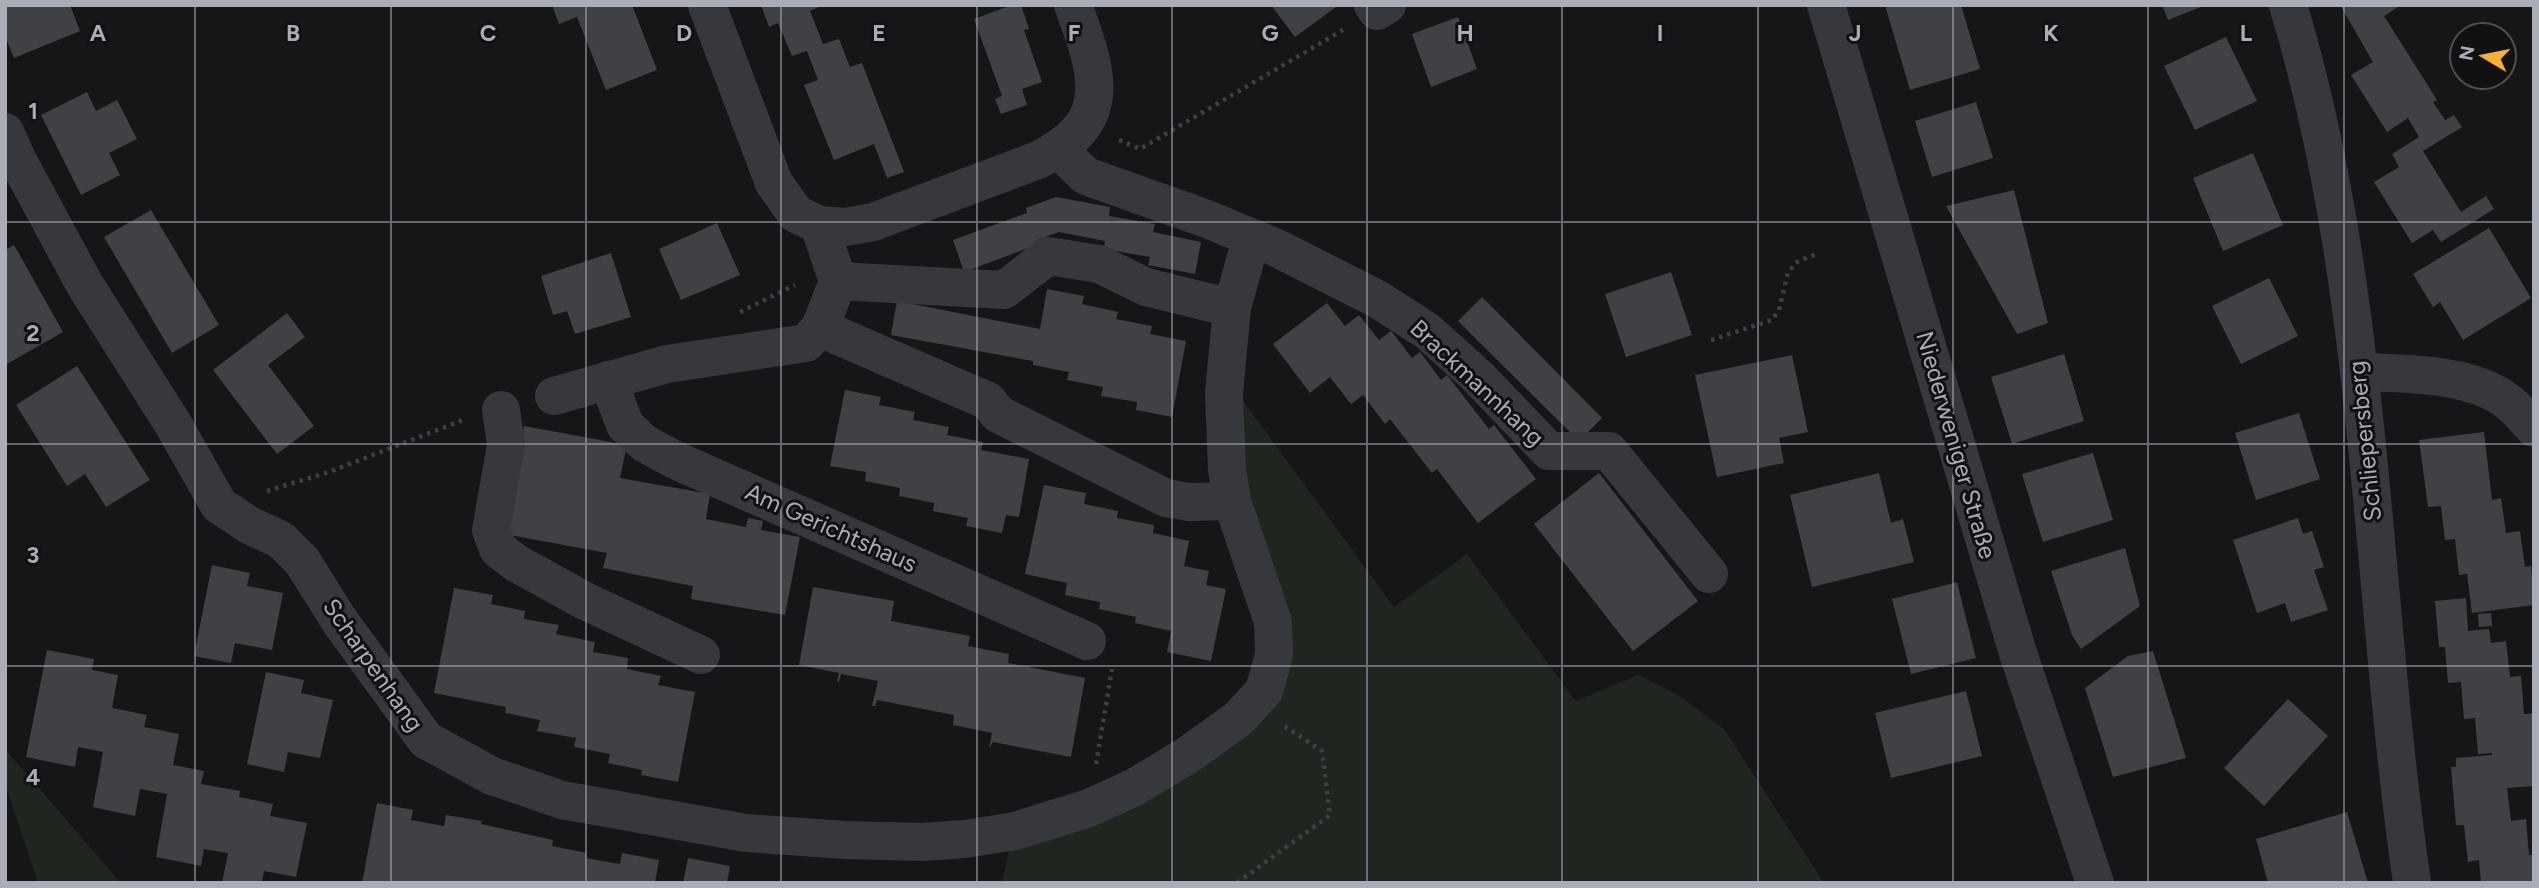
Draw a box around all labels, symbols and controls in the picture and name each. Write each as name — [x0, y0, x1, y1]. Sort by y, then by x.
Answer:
text: A — [90, 19, 107, 47]
text: B — [286, 19, 300, 47]
text: C — [480, 19, 497, 47]
text: D — [676, 19, 692, 47]
text: E — [872, 19, 886, 47]
text: F — [1068, 19, 1081, 47]
text: G — [1261, 19, 1279, 47]
text: H — [1456, 19, 1474, 47]
text: I — [1657, 19, 1663, 47]
text: J — [1849, 19, 1861, 47]
text: K — [2043, 19, 2059, 47]
text: L — [2240, 19, 2252, 47]
north arrow — [2448, 21, 2518, 91]
text: N — [2454, 44, 2479, 62]
text: 1 — [28, 97, 38, 125]
street label: Brackmannhang — [1404, 313, 1550, 452]
text: 2 — [26, 319, 40, 347]
street label: Niederweniger Straße — [1910, 328, 2003, 562]
street label: Schliepersberg — [2342, 359, 2387, 523]
street label: Am Gerichtshaus — [741, 477, 921, 578]
text: 3 — [27, 541, 39, 569]
street label: Scharpenhang — [317, 593, 430, 737]
text: 4 — [26, 763, 40, 791]

